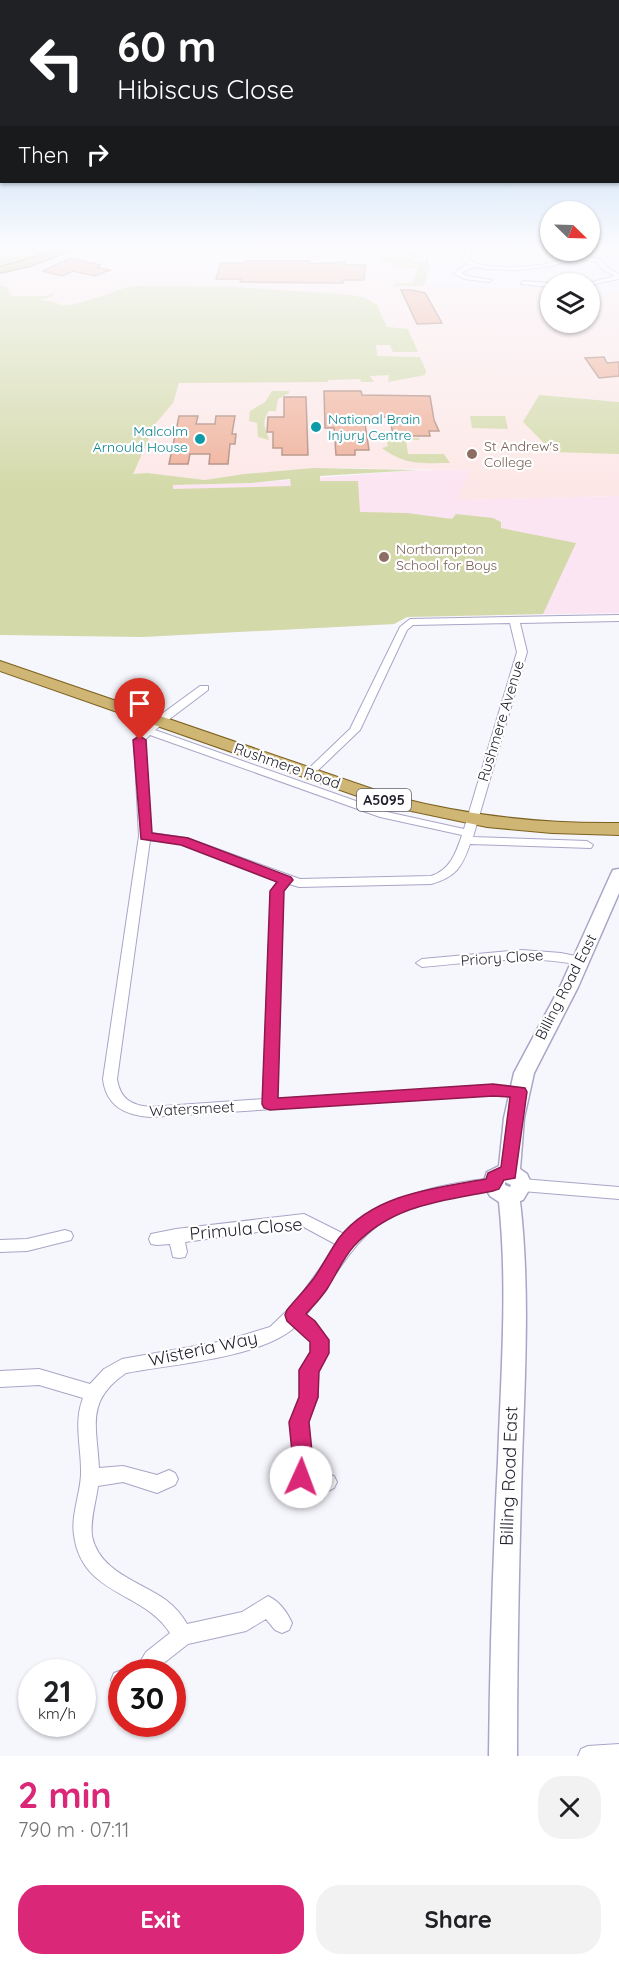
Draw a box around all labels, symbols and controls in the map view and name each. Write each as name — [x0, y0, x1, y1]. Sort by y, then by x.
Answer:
text: 60 m — [117, 20, 217, 73]
icon: left — [18, 24, 96, 102]
text: Hibiscus Close — [117, 72, 294, 106]
icon: right — [81, 138, 114, 171]
text: Then — [18, 141, 69, 169]
north arrow — [540, 201, 600, 261]
map controls — [540, 201, 600, 333]
button: layers — [540, 273, 600, 333]
place label: National Brain Injury Centre — [328, 410, 420, 444]
marker: National Brain Injury Centre — [309, 420, 323, 434]
place label: Malcolm Arnould House — [93, 422, 188, 456]
marker: Malcolm Arnould House — [193, 432, 207, 446]
place label: St Andrew's College — [484, 437, 559, 471]
marker: St Andrew's College — [465, 447, 479, 461]
place label: Northampton School for Boys — [396, 540, 497, 574]
marker: Northampton School for Boys — [377, 550, 391, 564]
street label: Rushmere Avenue — [473, 658, 528, 784]
pin — [114, 678, 165, 740]
icon: arrive — [123, 687, 156, 720]
street label: Rushmere Road — [231, 738, 343, 793]
road number: A5095 — [357, 789, 411, 811]
street label: Billing Road East — [531, 931, 600, 1043]
street label: Priory Close — [460, 945, 544, 970]
street label: Watersmeet — [149, 1097, 235, 1120]
street label: Primula Close — [189, 1212, 303, 1245]
street label: Wisteria Way — [146, 1326, 259, 1371]
street label: Billing Road East — [495, 1406, 522, 1546]
position arrow — [269, 1445, 333, 1509]
speed limit sign: 30 — [108, 1659, 186, 1737]
text: 21 — [43, 1672, 71, 1710]
text: km/h — [38, 1704, 76, 1723]
text: 2 min — [18, 1772, 112, 1817]
button: close — [538, 1776, 601, 1839]
text: 790 m · 07:11 — [18, 1817, 129, 1842]
button: Exit — [18, 1885, 304, 1954]
button: Share — [316, 1885, 601, 1954]

